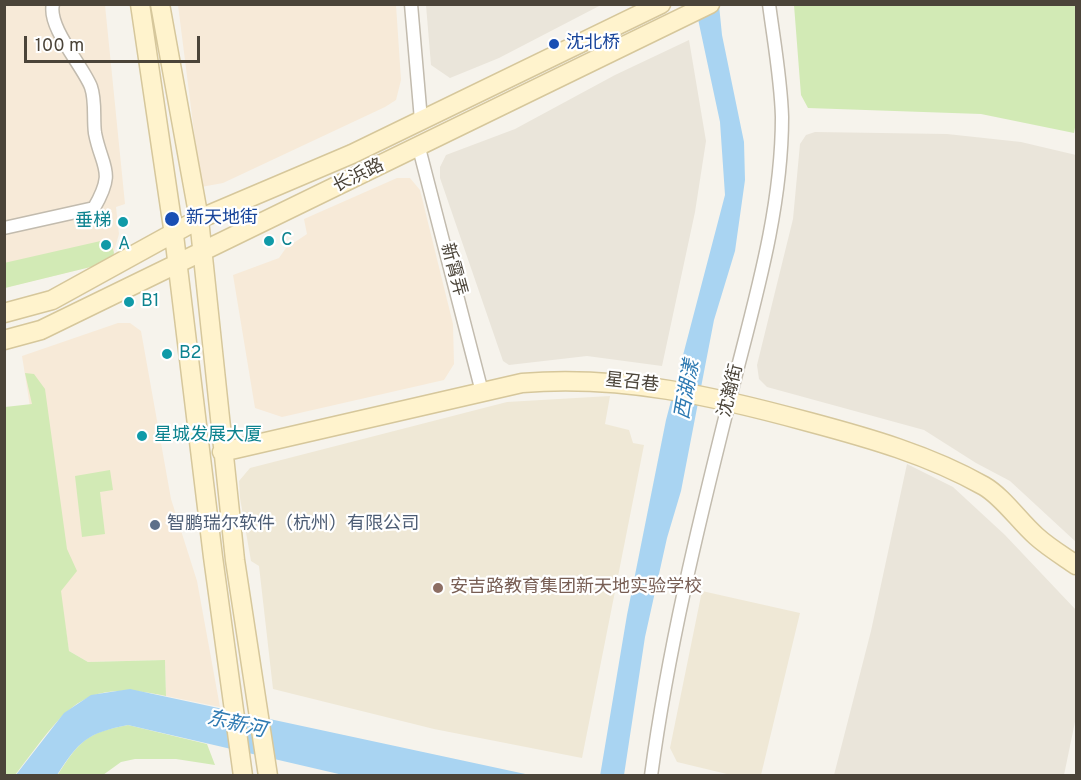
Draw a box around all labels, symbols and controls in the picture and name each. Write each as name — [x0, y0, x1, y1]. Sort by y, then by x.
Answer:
scale bar — [27, 24, 202, 62]
place label: 沈北桥 — [566, 33, 620, 55]
text: 100 m — [35, 35, 84, 58]
marker: 沈北桥 — [547, 37, 561, 51]
street label: 长浜路 — [330, 155, 388, 199]
place label: 新天地街 — [186, 208, 258, 230]
marker: 新天地街 — [163, 210, 181, 228]
place label: 垂梯 — [75, 211, 111, 233]
marker: 垂梯 — [116, 215, 130, 229]
place label: C — [281, 230, 293, 252]
place label: A — [118, 234, 130, 256]
marker: C — [262, 234, 276, 248]
marker: A — [99, 238, 113, 252]
street label: 新霄弄 — [435, 241, 469, 299]
place label: B1 — [141, 291, 159, 313]
marker: B1 — [122, 295, 136, 309]
place label: B2 — [179, 343, 201, 365]
marker: B2 — [160, 347, 174, 361]
water label: 西湖漾 — [672, 358, 706, 422]
street label: 沈瀚街 — [715, 362, 749, 420]
street label: 星召巷 — [604, 370, 660, 398]
place label: 星城发展大厦 — [154, 425, 262, 447]
marker: 星城发展大厦 — [135, 429, 149, 443]
place label: 智鹏瑞尔软件（杭州）有限公司 — [167, 514, 419, 536]
marker: 智鹏瑞尔软件（杭州）有限公司 — [148, 518, 162, 532]
place label: 安吉路教育集团新天地实验学校 — [450, 577, 702, 599]
marker: 安吉路教育集团新天地实验学校 — [431, 581, 445, 595]
water label: 东新河 — [204, 708, 268, 744]

